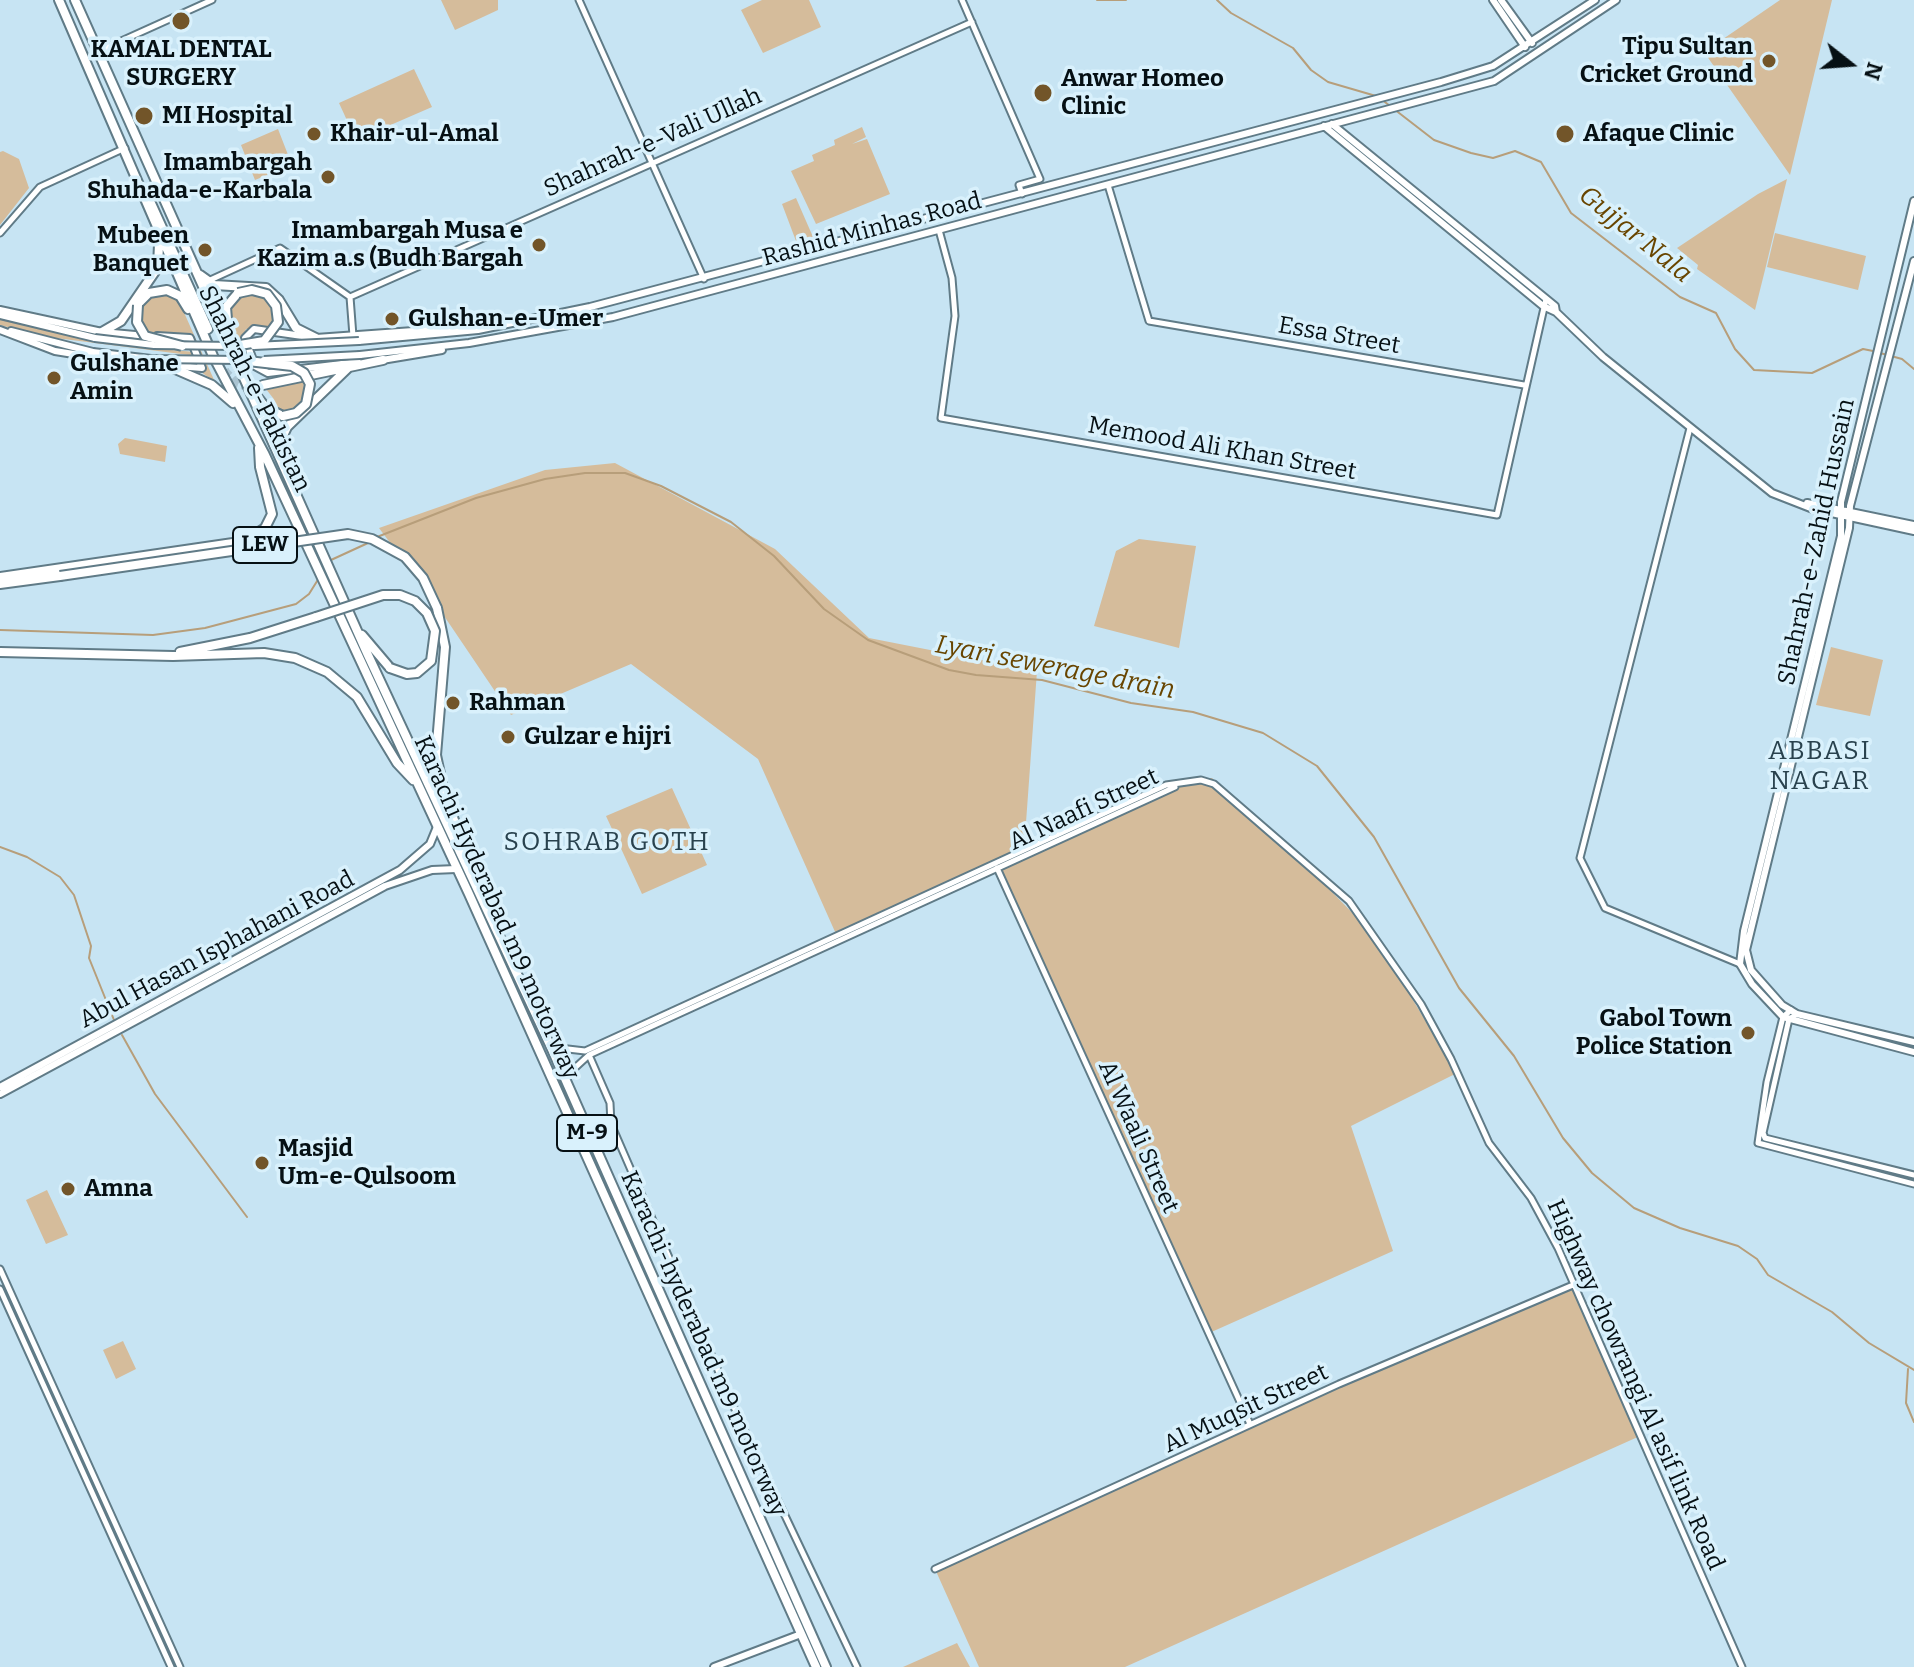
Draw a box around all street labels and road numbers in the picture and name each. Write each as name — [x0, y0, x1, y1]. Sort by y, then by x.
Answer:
street label: Shahrah-e-Vali Ullah — [540, 82, 766, 204]
street label: Rashid Minhas Road — [759, 187, 985, 273]
street label: Shahrah-e-Pakistan — [192, 281, 316, 497]
street label: Essa Street — [1276, 311, 1402, 361]
street label: Shahrah-e-Zahid Hussain — [1773, 396, 1861, 688]
street label: Memood Ali Khan Street — [1086, 411, 1358, 487]
road number: LEW — [233, 527, 297, 563]
street label: Karachi Hyderabad m9 motorway — [407, 732, 585, 1084]
street label: Al Naafi Street — [1005, 763, 1163, 857]
street label: Abul Hasan Isphahani Road — [75, 865, 359, 1035]
street label: Al Waali Street — [1092, 1056, 1184, 1218]
road number: M-9 — [557, 1115, 617, 1151]
street label: Karachi-hyderabad m9 motorway — [614, 1167, 792, 1521]
street label: Highway chowrangi Al asif link Road — [1540, 1195, 1730, 1575]
street label: Al Muqsit Street — [1159, 1358, 1333, 1460]

